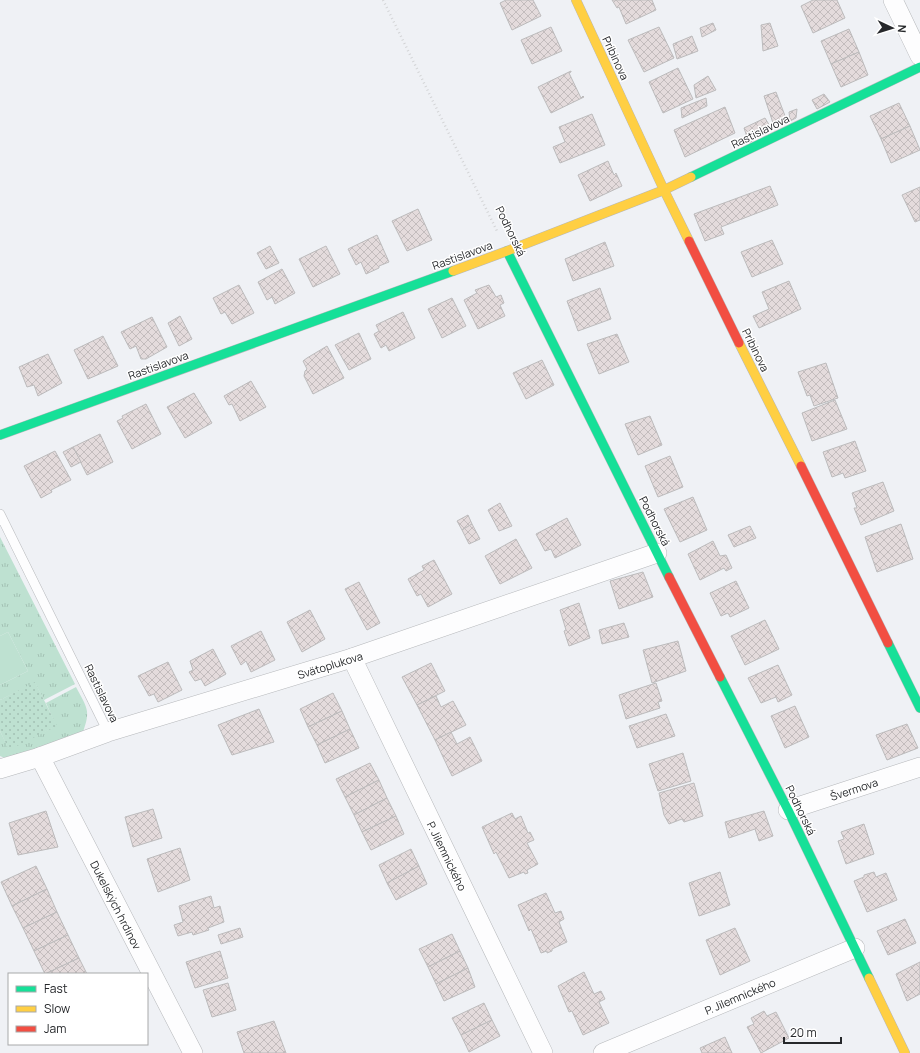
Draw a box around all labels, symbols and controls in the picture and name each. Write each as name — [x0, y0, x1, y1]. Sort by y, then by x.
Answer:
north arrow — [872, 8, 912, 48]
text: N — [895, 24, 910, 33]
street label: Pribinova — [599, 34, 633, 82]
street label: Rastislavova — [728, 110, 792, 152]
street label: Podhorská — [492, 204, 530, 258]
street label: Rastislavova — [430, 237, 494, 273]
street label: Pribinova — [739, 326, 773, 374]
street label: Rastislavova — [126, 347, 190, 383]
street label: Podhorská — [636, 494, 674, 548]
street label: Svätoplukova — [296, 648, 364, 682]
street label: Rastislavova — [81, 661, 123, 725]
street label: Švermova — [828, 774, 880, 804]
street label: Podhorská — [782, 783, 820, 837]
street label: P. Jilemnického — [424, 819, 471, 894]
street label: Dukelských hrdinov — [87, 858, 145, 952]
legend — [8, 973, 148, 1045]
street label: P. Jilemnického — [702, 974, 778, 1018]
text: Fast — [44, 980, 68, 997]
text: Slow — [44, 1000, 70, 1017]
scale bar — [784, 1019, 841, 1045]
text: Jam — [44, 1020, 66, 1037]
text: 20 m — [790, 1024, 817, 1041]

